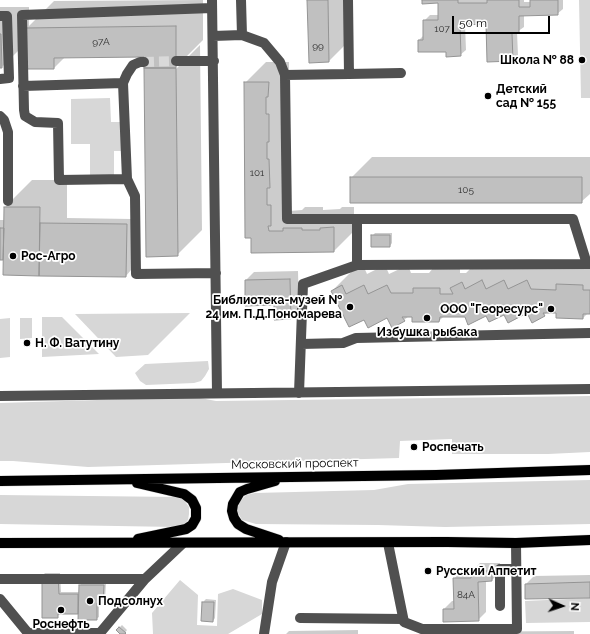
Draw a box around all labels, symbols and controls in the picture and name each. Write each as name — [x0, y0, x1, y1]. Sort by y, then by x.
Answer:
scale bar — [454, 8, 552, 34]
text: 50 m — [459, 16, 487, 30]
house number: 107 — [434, 23, 450, 35]
house number: 97А — [92, 36, 110, 48]
house number: 99 — [312, 40, 324, 52]
place label: Школа № 88 — [500, 53, 574, 67]
marker: Школа № 88 — [577, 55, 587, 65]
place label: Детский сад № 155 — [496, 82, 556, 110]
marker: Детский сад № 155 — [483, 91, 493, 101]
house number: 101 — [250, 167, 264, 179]
house number: 105 — [458, 184, 474, 196]
place label: Рос-Агро — [21, 249, 76, 263]
marker: Рос-Агро — [8, 251, 18, 261]
place label: Библиотека-музей № 24 им. П.Д.Пономарева — [206, 293, 342, 321]
marker: Библиотека-музей № 24 им. П.Д.Пономарева — [345, 302, 355, 312]
place label: ООО "Георесурс" — [440, 302, 543, 316]
marker: ООО "Георесурс" — [546, 304, 556, 314]
marker: Избушка рыбака — [422, 313, 432, 323]
place label: Избушка рыбака — [377, 325, 477, 339]
place label: Н. Ф. Ватутину — [35, 336, 119, 350]
marker: Н. Ф. Ватутину — [22, 338, 32, 348]
place label: Роспечать — [422, 440, 484, 454]
marker: Роспечать — [409, 442, 419, 452]
street label: Московский проспект — [231, 456, 359, 472]
place label: Русский Аппетит — [436, 564, 537, 578]
marker: Русский Аппетит — [423, 566, 433, 576]
north arrow — [542, 586, 582, 626]
house number: 84А — [457, 589, 475, 601]
place label: Подсолнух — [98, 594, 163, 608]
marker: Подсолнух — [85, 596, 95, 606]
text: N — [568, 602, 581, 611]
marker: Роснефть — [56, 605, 66, 615]
place label: Роснефть — [32, 617, 90, 631]

